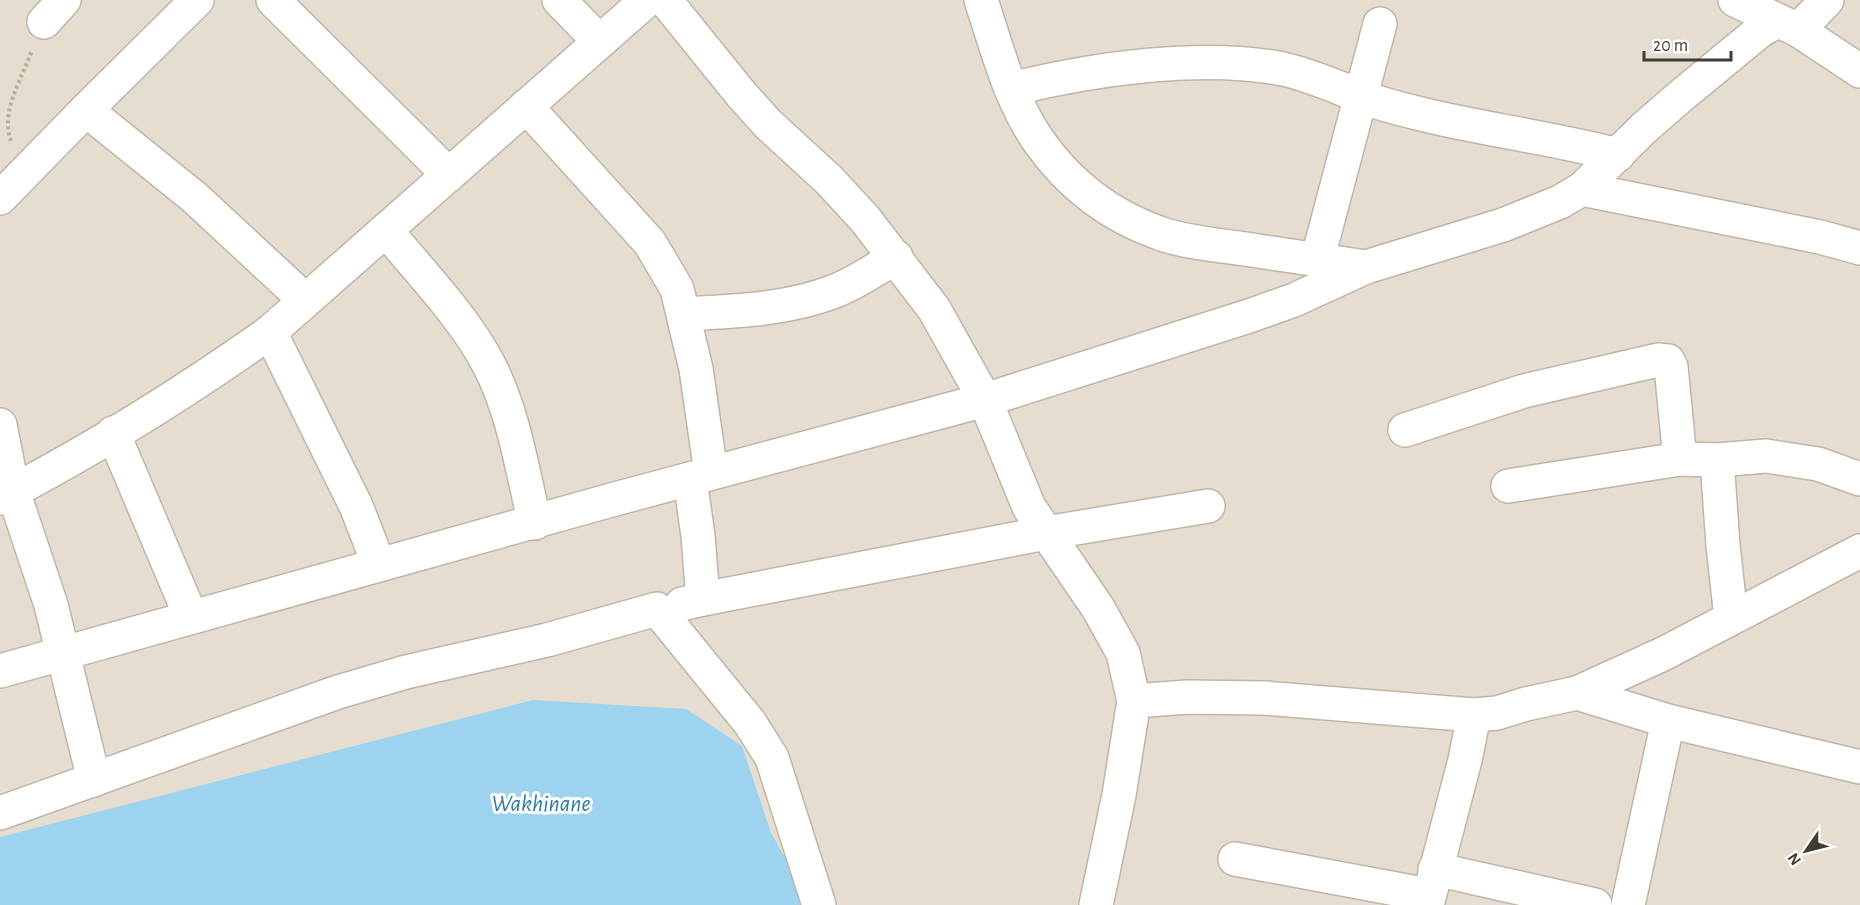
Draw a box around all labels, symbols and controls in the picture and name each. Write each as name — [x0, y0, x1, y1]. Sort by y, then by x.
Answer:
scale bar — [1644, 24, 1731, 62]
text: 20 m — [1653, 37, 1688, 55]
water label: Wakhinane — [491, 792, 591, 816]
north arrow — [1776, 821, 1836, 881]
text: N — [1785, 850, 1804, 868]

